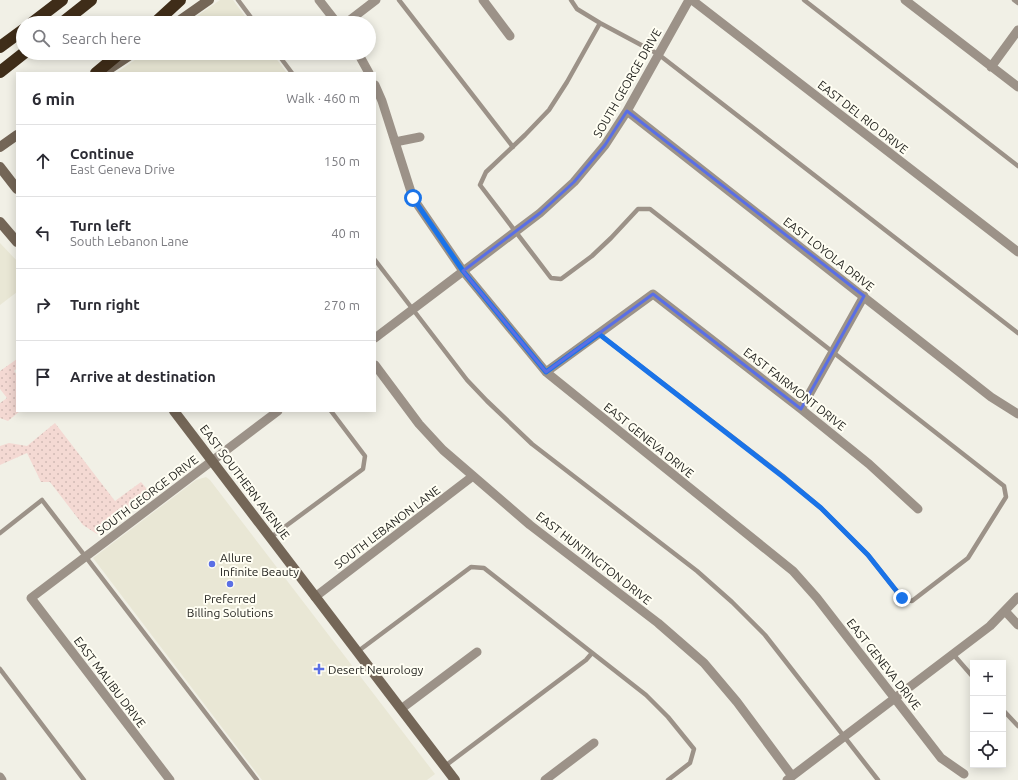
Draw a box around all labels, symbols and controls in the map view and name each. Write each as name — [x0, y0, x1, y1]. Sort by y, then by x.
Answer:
search box — [16, 16, 376, 60]
street label: SOUTH GEORGE DRIVE — [590, 26, 664, 140]
icon: search — [30, 27, 52, 49]
text: Search here — [62, 30, 141, 47]
street label: EAST DEL RIO DRIVE — [815, 78, 911, 156]
text: 6 min — [32, 89, 75, 108]
text: Walk · 460 m — [286, 91, 360, 105]
text: Continue — [70, 145, 134, 162]
icon: ahead — [32, 150, 54, 172]
text: 150 m — [324, 154, 360, 168]
text: East Geneva Drive — [70, 162, 175, 176]
route start — [404, 189, 422, 207]
street label: EAST LOYOLA DRIVE — [781, 215, 877, 294]
text: Turn left — [70, 217, 131, 234]
icon: left — [32, 222, 54, 244]
text: 40 m — [331, 226, 360, 240]
text: South Lebanon Lane — [70, 234, 189, 248]
icon: right — [32, 294, 54, 316]
text: Turn right — [70, 296, 140, 313]
text: 270 m — [324, 298, 360, 312]
street label: EAST FAIRMONT DRIVE — [741, 345, 849, 433]
icon: arrive — [32, 366, 54, 388]
text: Arrive at destination — [70, 368, 216, 385]
street label: EAST GENEVA DRIVE — [602, 400, 697, 480]
street label: EAST SOUTHERN AVENUE — [198, 422, 292, 542]
street label: SOUTH GEORGE DRIVE — [94, 452, 200, 537]
street label: SOUTH LEBANON LANE — [332, 483, 442, 571]
street label: EAST HUNTINGTON DRIVE — [534, 509, 654, 607]
place label: Allure Infinite Beauty — [220, 551, 299, 578]
marker: Allure Infinite Beauty — [207, 559, 217, 569]
marker: Preferred Billing Solutions — [225, 579, 235, 589]
route end — [893, 589, 911, 607]
place label: Preferred Billing Solutions — [187, 592, 273, 619]
street label: EAST GENEVA DRIVE — [845, 616, 924, 712]
street label: EAST MALIBU DRIVE — [72, 634, 148, 730]
map controls — [970, 660, 1006, 768]
button: + — [970, 660, 1006, 696]
marker: Desert Neurology — [313, 663, 325, 675]
place label: Desert Neurology — [328, 663, 424, 676]
button: − — [970, 696, 1006, 732]
button: locate — [970, 732, 1006, 768]

